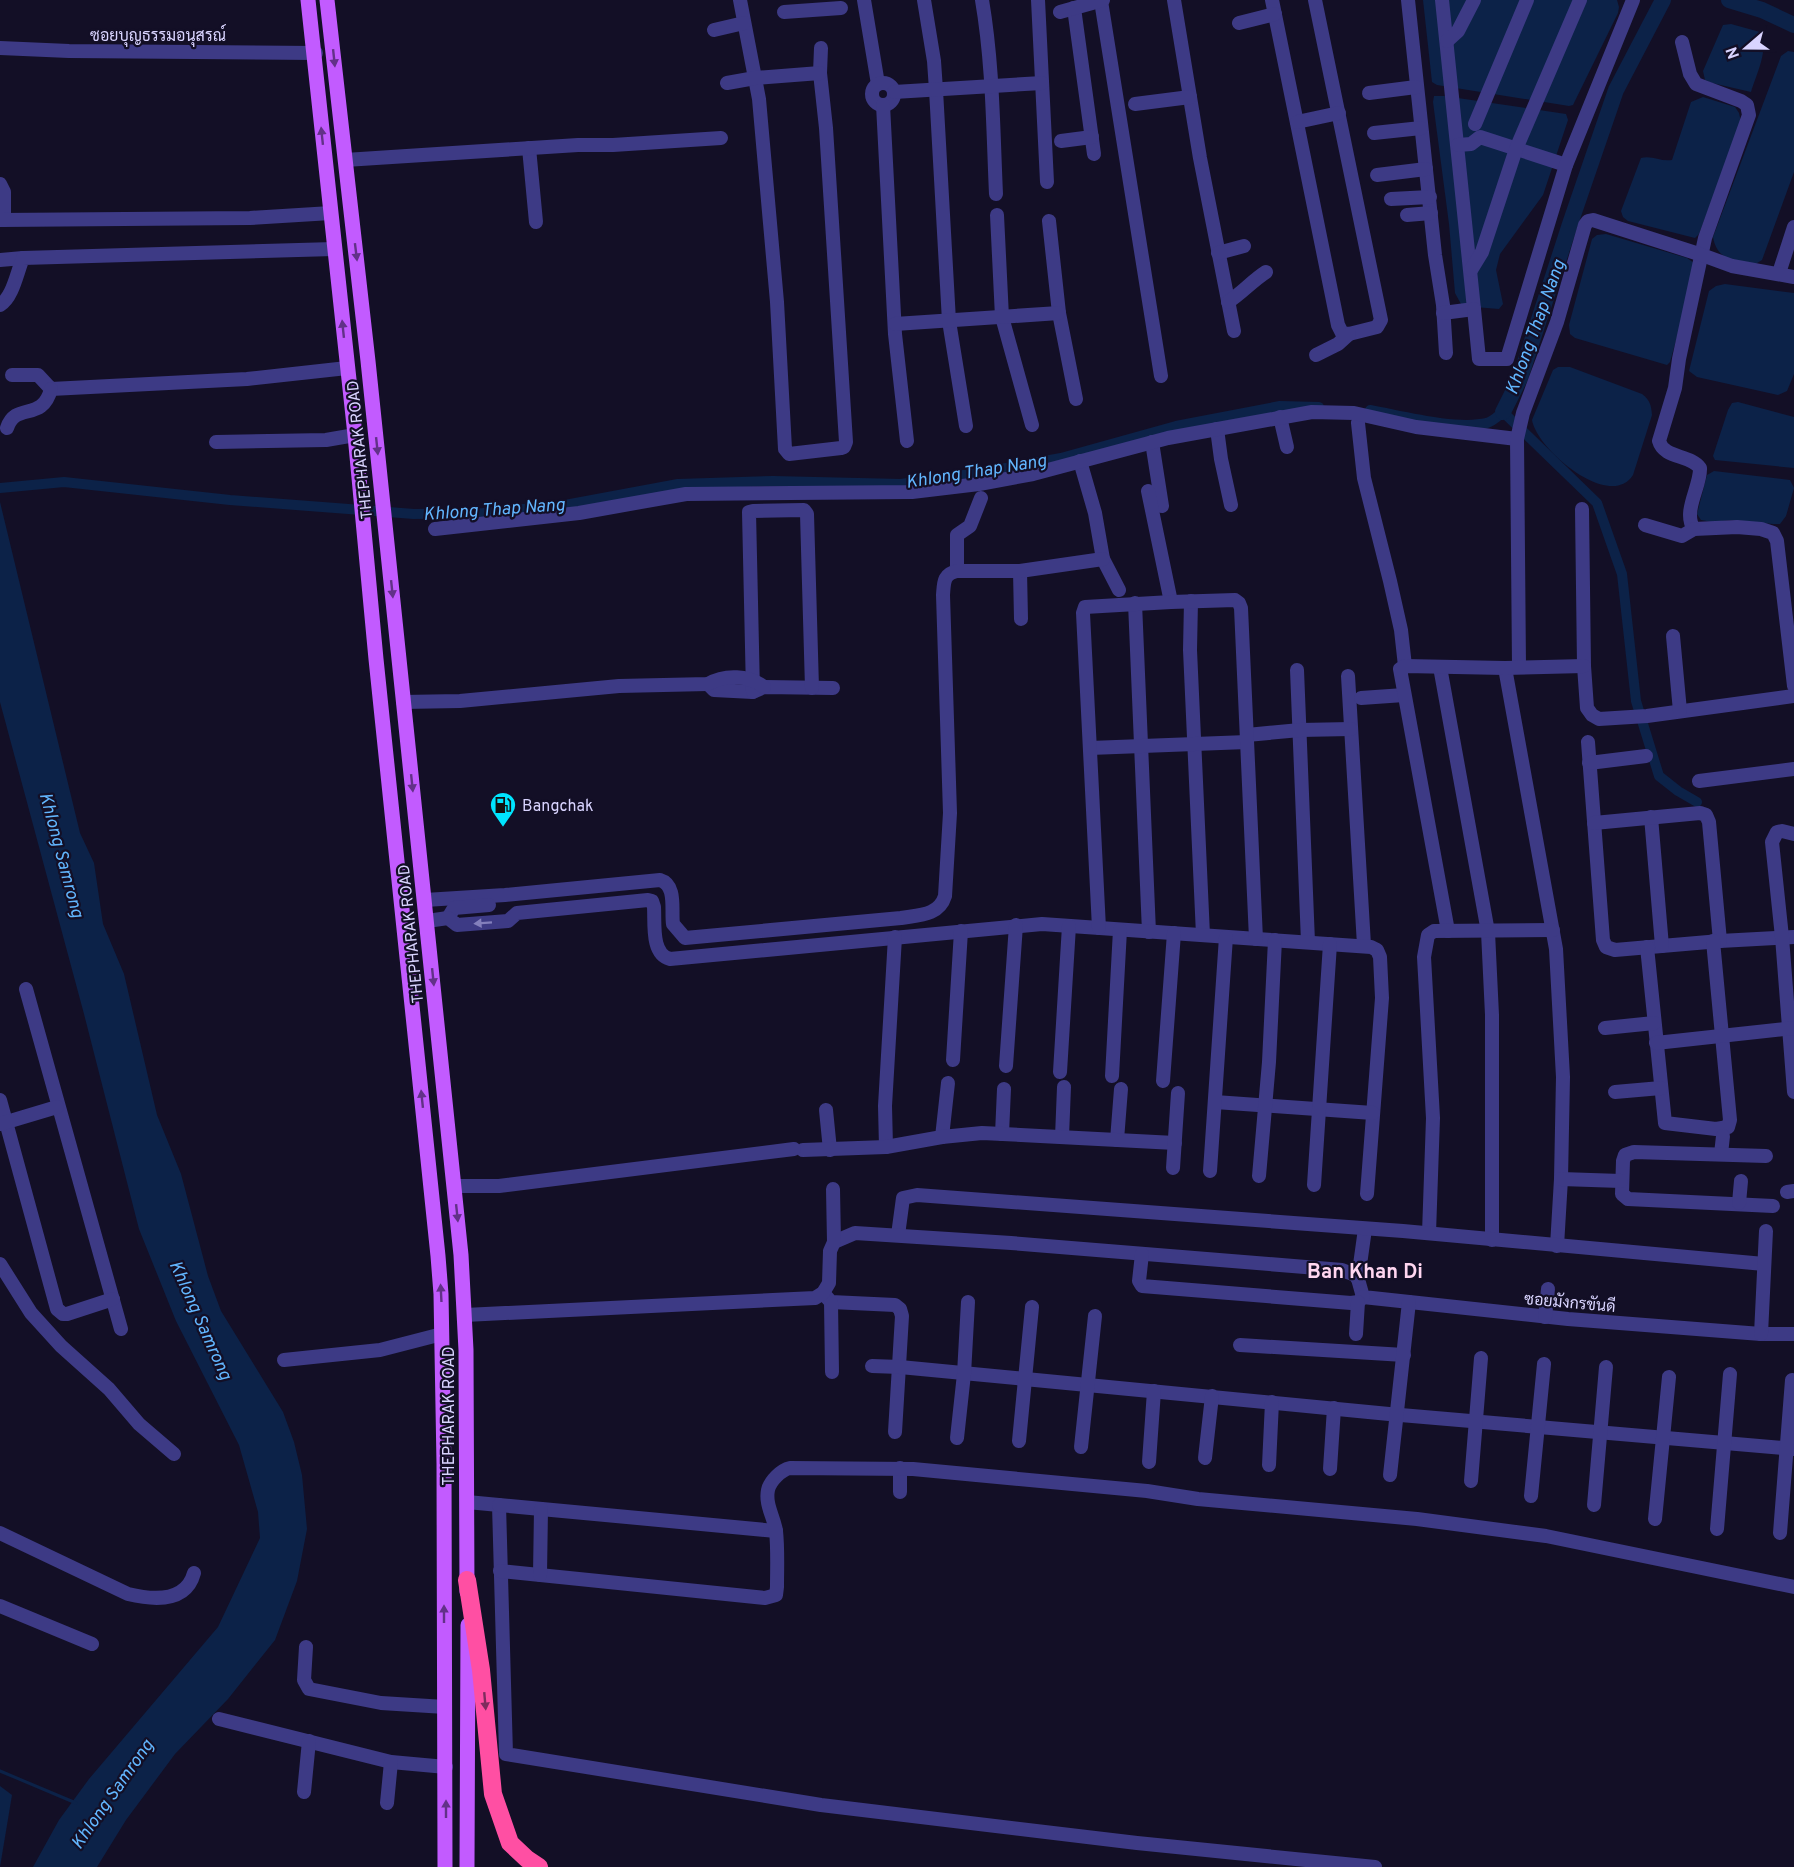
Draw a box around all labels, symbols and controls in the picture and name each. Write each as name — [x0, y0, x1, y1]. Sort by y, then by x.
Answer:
north arrow — [1716, 18, 1776, 78]
street label: ซอยบุญธรรมอนุสรณ์ — [90, 23, 226, 47]
text: N — [1722, 44, 1745, 61]
one-way arrow — [329, 49, 339, 68]
one-way arrow — [318, 126, 327, 145]
one-way arrow — [351, 242, 361, 261]
water label: Khlong Thap Nang — [1501, 257, 1572, 398]
one-way arrow — [338, 320, 348, 339]
street label: THEPHARAK ROAD — [344, 379, 378, 520]
one-way arrow — [372, 436, 382, 455]
water label: Khlong Thap Nang — [904, 450, 1048, 495]
water label: Khlong Thap Nang — [423, 494, 566, 527]
one-way arrow — [387, 580, 397, 599]
one-way arrow — [407, 774, 417, 793]
water label: Khlong Samrong — [33, 790, 88, 921]
fuel station icon: Bangchak — [488, 790, 518, 828]
place label: Bangchak — [522, 797, 593, 817]
street label: THEPHARAK ROAD — [395, 863, 429, 1004]
one-way arrow — [473, 918, 492, 927]
one-way arrow — [428, 968, 438, 987]
one-way arrow — [417, 1089, 427, 1108]
one-way arrow — [452, 1203, 462, 1222]
water label: Khlong Samrong — [163, 1257, 236, 1384]
district label: Ban Khan Di — [1307, 1260, 1423, 1286]
one-way arrow — [436, 1283, 445, 1302]
street label: ซอยมังกรขันดี — [1523, 1287, 1617, 1318]
street label: THEPHARAK ROAD — [440, 1346, 460, 1486]
one-way arrow — [439, 1604, 449, 1623]
one-way arrow — [480, 1691, 490, 1710]
water label: Khlong Samrong — [67, 1735, 160, 1854]
one-way arrow — [441, 1799, 451, 1818]

